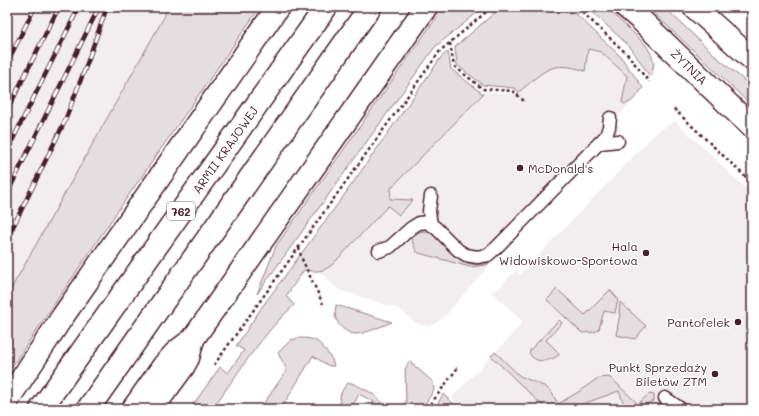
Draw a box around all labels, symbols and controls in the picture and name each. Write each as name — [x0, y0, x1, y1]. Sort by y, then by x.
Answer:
street label: ŻYTNIA — [668, 45, 711, 88]
street label: ARMII KRAJOWEJ — [188, 102, 262, 196]
place label: McDonald's — [528, 160, 593, 176]
marker: McDonald's — [515, 163, 525, 173]
road number: 762 — [167, 202, 195, 220]
place label: Hala Widowiskowo-Sportowa — [499, 238, 638, 268]
marker: Hala Widowiskowo-Sportowa — [641, 248, 651, 258]
place label: Pantofelek — [667, 314, 730, 330]
marker: Pantofelek — [733, 317, 743, 327]
place label: Punkt Sprzedaży Biletów ZTM — [609, 359, 707, 389]
marker: Punkt Sprzedaży Biletów ZTM — [710, 369, 720, 379]

